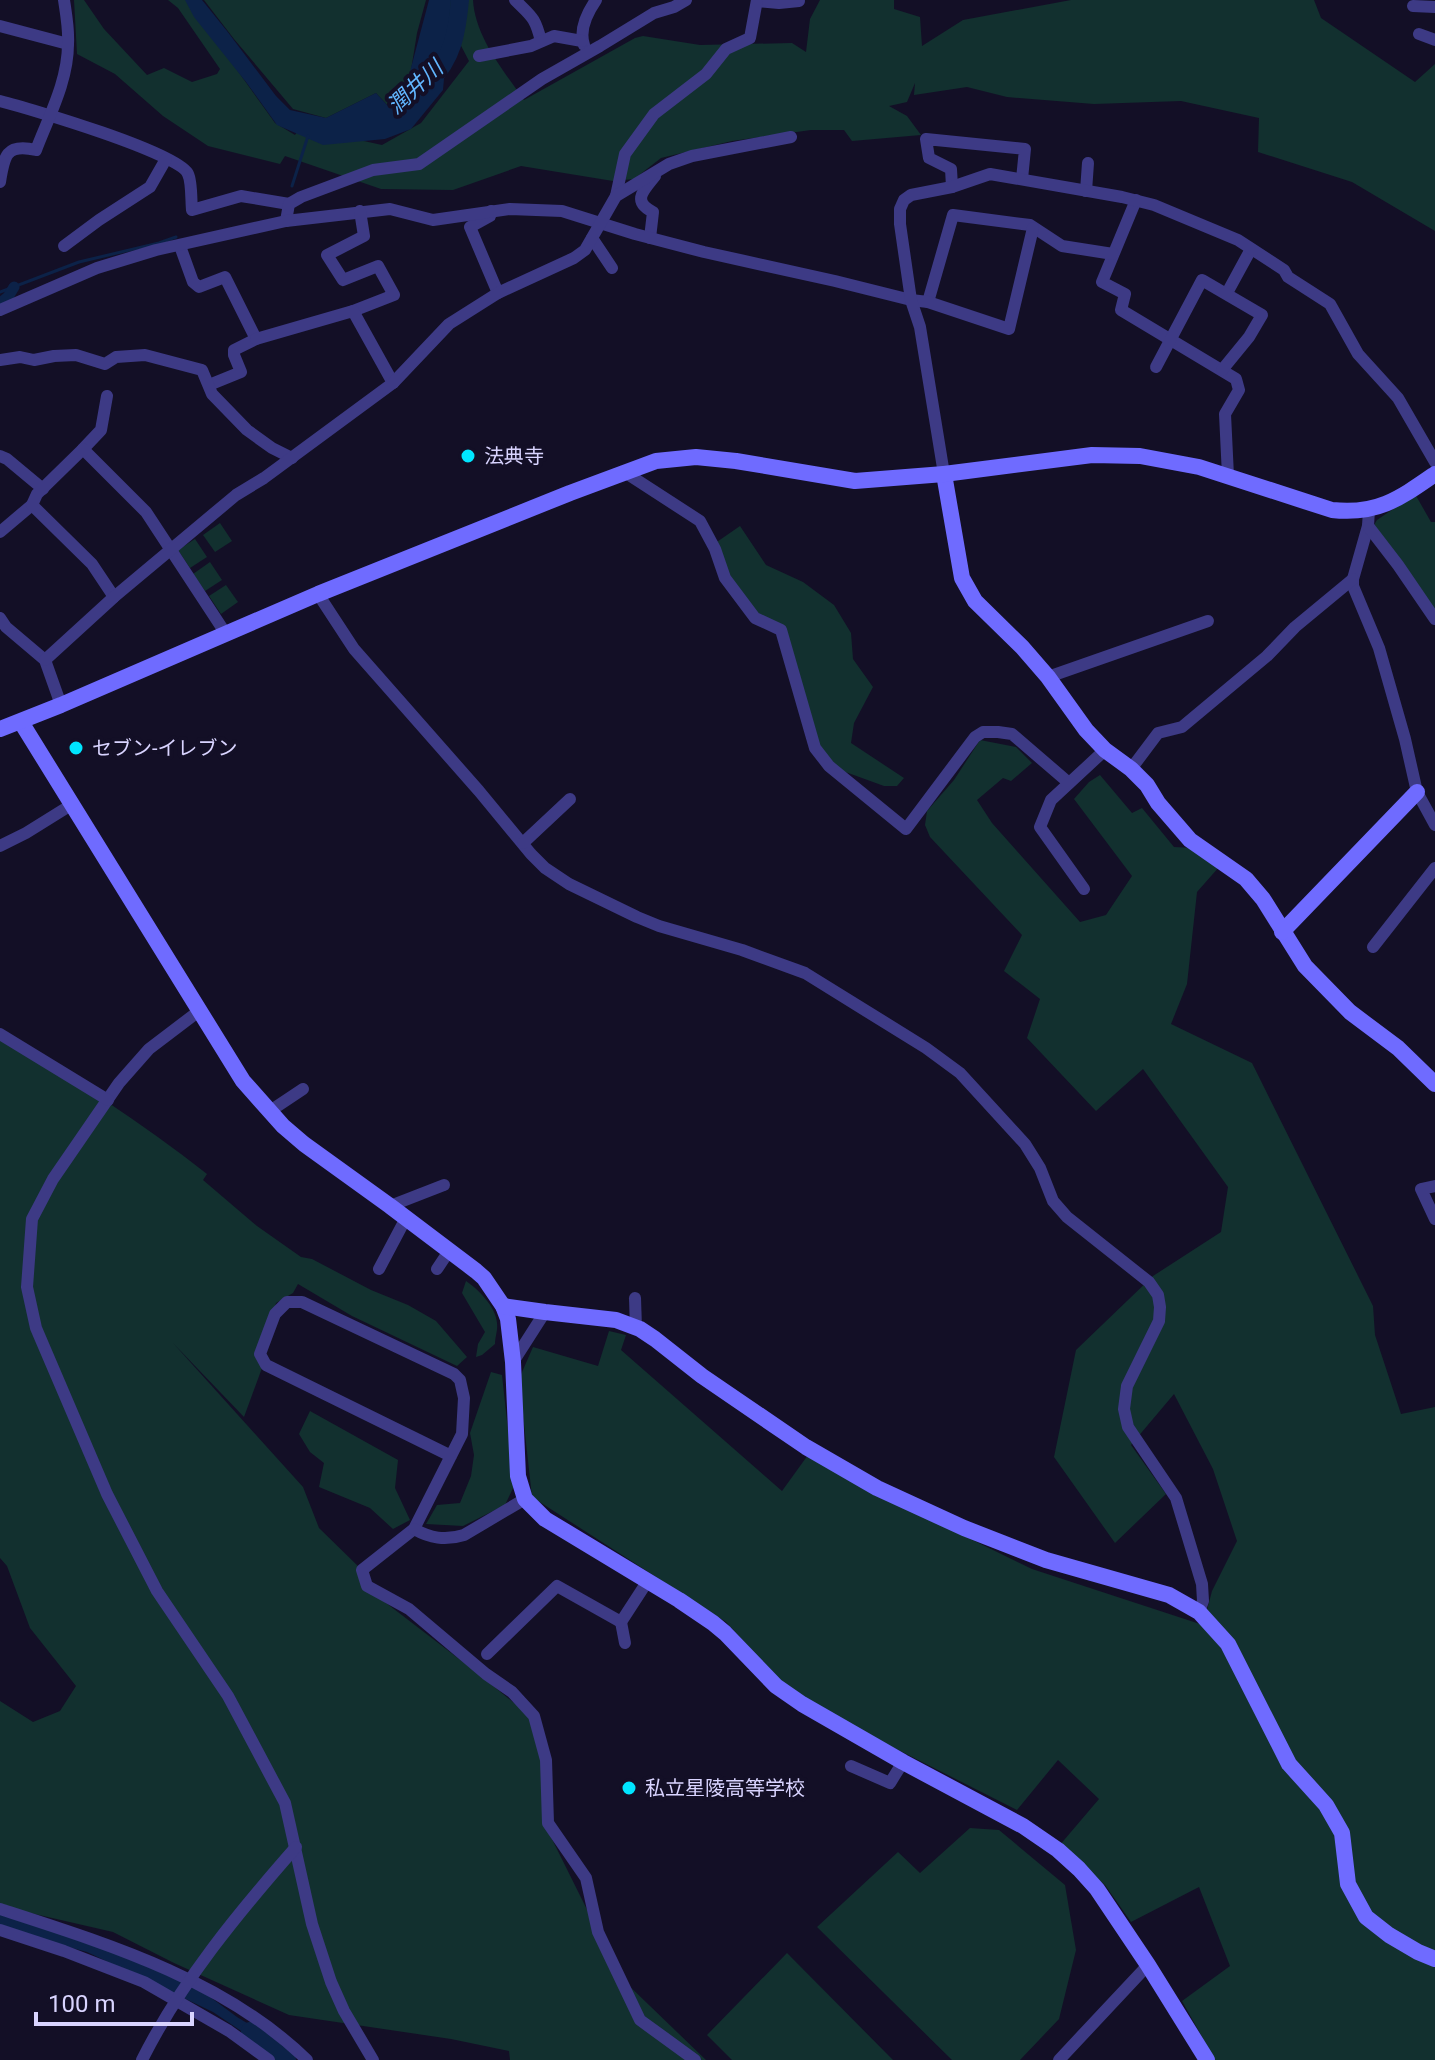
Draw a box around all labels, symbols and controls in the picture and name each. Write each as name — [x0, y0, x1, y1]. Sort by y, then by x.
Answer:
water label: 潤井川 — [382, 54, 449, 119]
place label: 法典寺 — [484, 444, 544, 468]
marker: 法典寺 — [459, 447, 477, 465]
place label: セブン-イレブン — [92, 736, 238, 760]
marker: セブン-イレブン — [67, 739, 85, 757]
place label: 私立星陵高等学校 — [645, 1776, 805, 1800]
marker: 私立星陵高等学校 — [620, 1779, 638, 1797]
scale bar — [36, 1976, 192, 2026]
text: 100 m — [48, 1990, 115, 2018]

